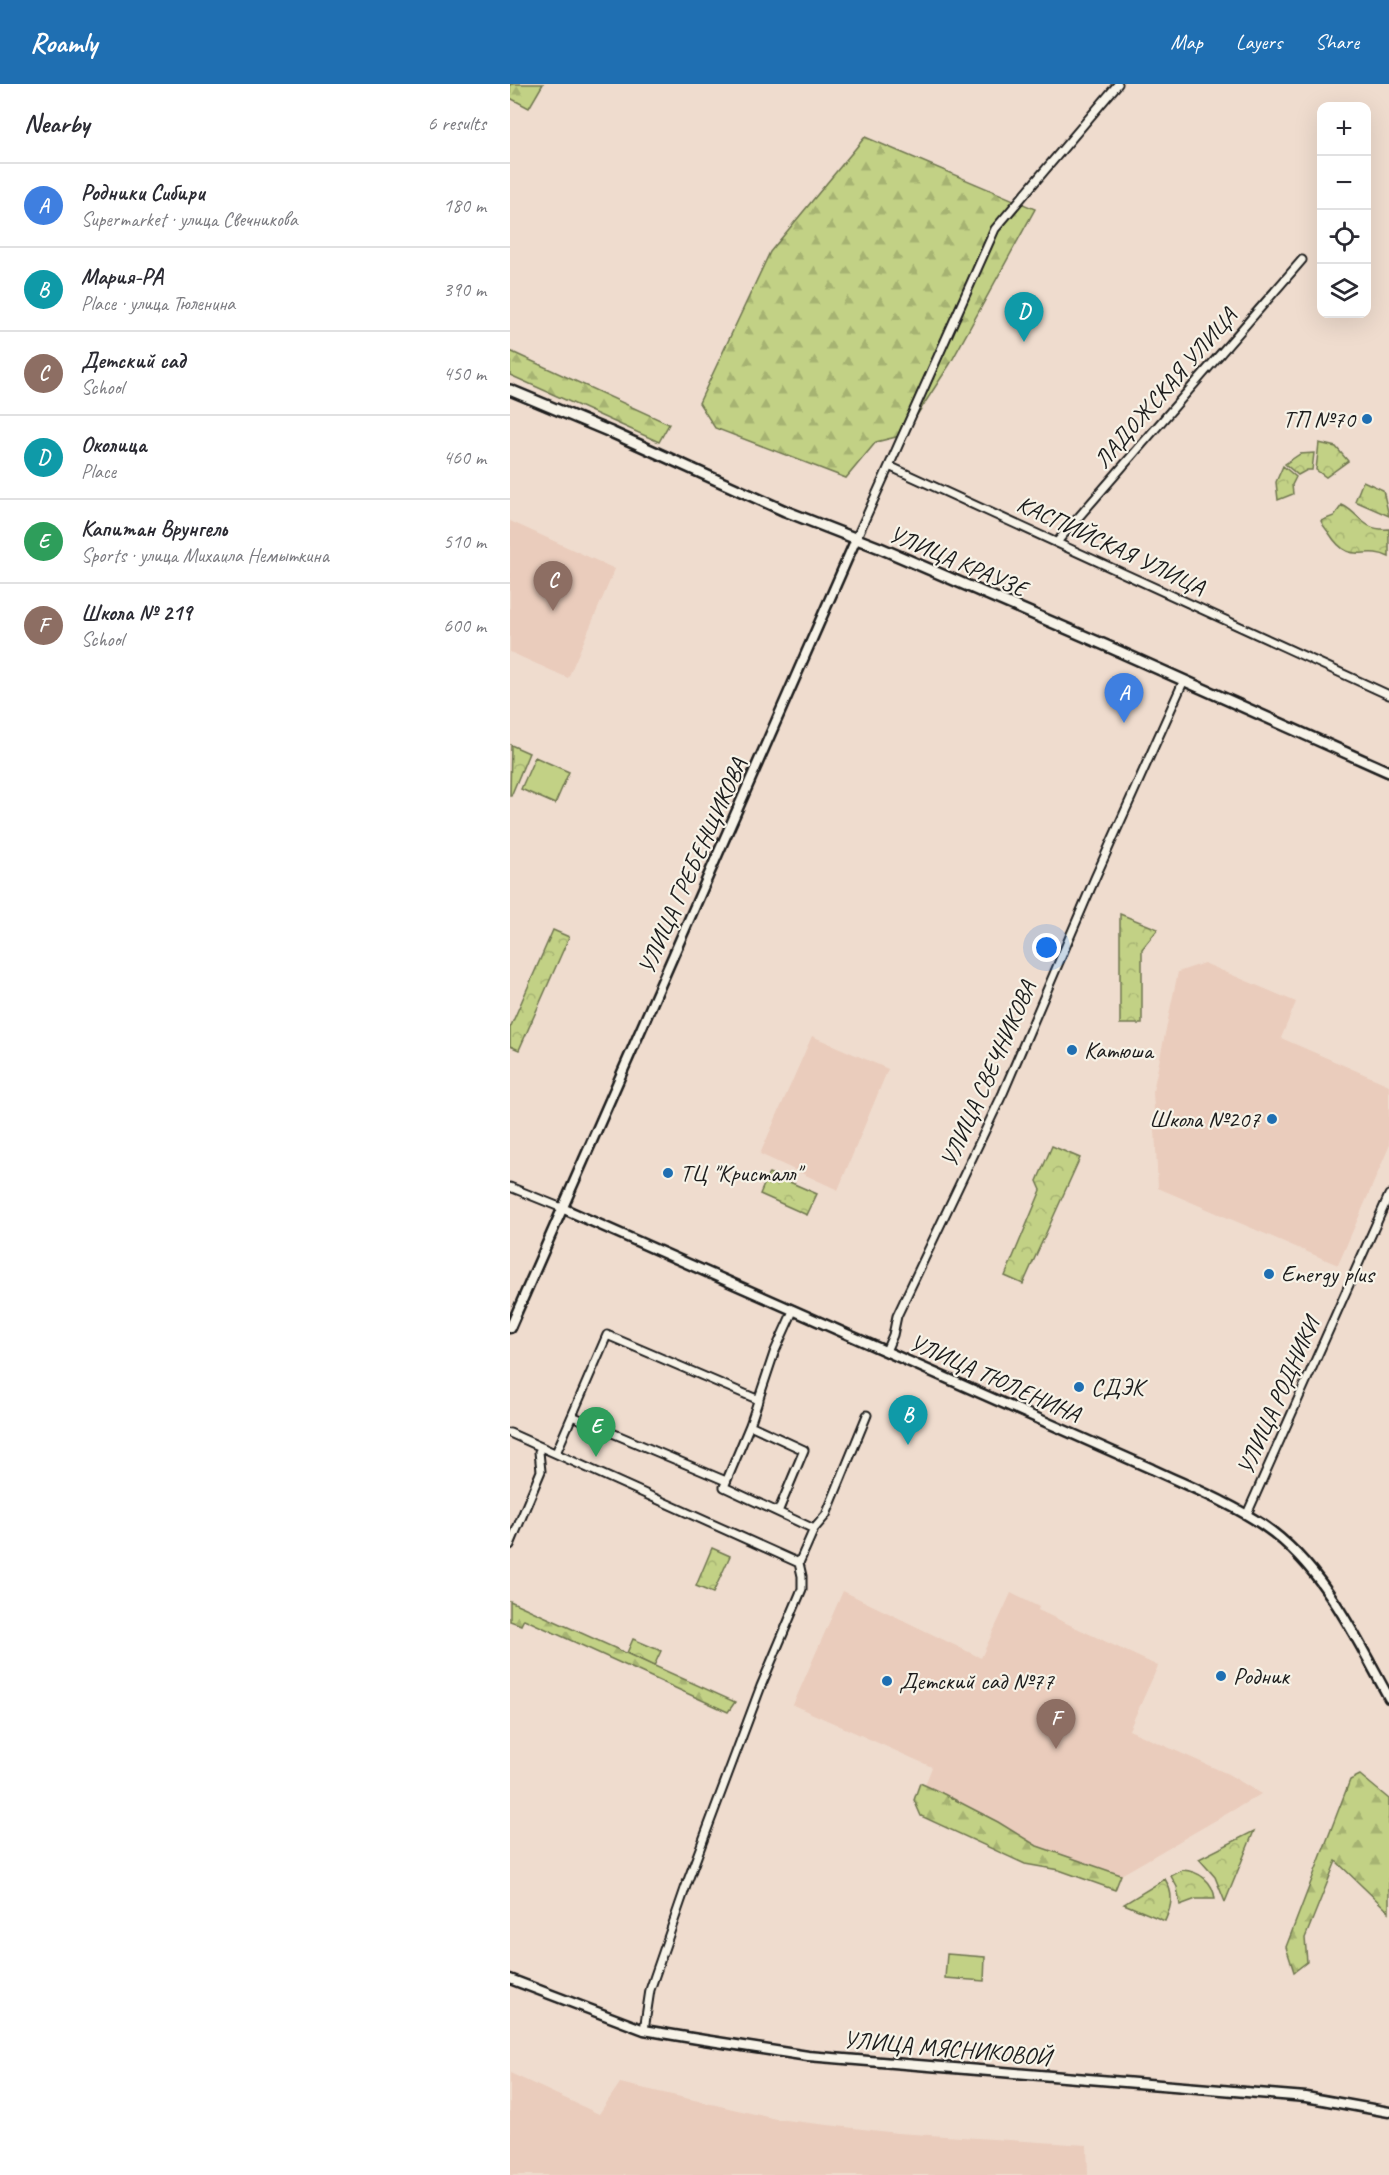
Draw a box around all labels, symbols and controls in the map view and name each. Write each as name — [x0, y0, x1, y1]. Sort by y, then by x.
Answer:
text: Roamly — [30, 25, 97, 60]
text: Map — [1170, 29, 1203, 55]
text: Layers — [1236, 29, 1282, 55]
text: Share — [1315, 29, 1359, 55]
map controls — [1317, 102, 1371, 318]
button: + — [1317, 102, 1371, 156]
text: Nearby — [24, 107, 89, 140]
text: 6 results — [427, 111, 486, 136]
button: − — [1317, 156, 1371, 210]
text: Родники Сибири — [81, 179, 205, 207]
text: A — [38, 193, 49, 218]
text: 180 m — [443, 193, 486, 218]
text: Supermarket · улица Свечникова — [81, 207, 298, 232]
button: locate — [1317, 210, 1371, 264]
text: Мария-РА — [81, 263, 163, 291]
button: layers — [1317, 264, 1371, 318]
text: B — [38, 277, 49, 302]
text: 390 m — [443, 277, 486, 302]
text: Place · улица Тюленина — [81, 291, 235, 316]
pin: D — [1004, 292, 1044, 342]
street label: ЛАДОЖСКАЯ УЛИЦА — [1087, 301, 1243, 474]
text: Детский сад — [81, 347, 185, 375]
text: C — [39, 361, 48, 386]
text: 450 m — [443, 361, 486, 386]
text: School — [81, 375, 124, 400]
place label: ТП №70 — [1282, 404, 1357, 434]
marker: ТП №70 — [1360, 412, 1374, 426]
text: Околица — [81, 431, 146, 459]
text: D — [38, 445, 49, 470]
text: 460 m — [443, 445, 486, 470]
text: Place — [81, 459, 116, 484]
street label: КАСПИЙСКАЯ УЛИЦА — [1012, 488, 1211, 602]
text: Капитан Врунгель — [81, 515, 227, 543]
street label: УЛИЦА КРАУЗЕ — [885, 518, 1034, 605]
text: E — [38, 529, 49, 554]
text: 510 m — [443, 529, 486, 554]
text: Sports · улица Михаила Немыткина — [81, 543, 329, 568]
pin: C — [534, 562, 573, 611]
text: Школа № 219 — [81, 599, 192, 627]
text: F — [39, 613, 48, 638]
text: 600 m — [443, 613, 486, 638]
text: School — [81, 627, 124, 652]
pin: A — [1104, 674, 1144, 723]
street label: УЛИЦА ГРЕБЕНЩИКОВА — [631, 753, 753, 979]
your location — [1032, 933, 1061, 962]
street label: УЛИЦА СВЕЧНИКОВА — [934, 976, 1043, 1172]
place label: Катюша — [1084, 1035, 1155, 1065]
marker: Катюша — [1065, 1043, 1079, 1057]
place label: Школа №207 — [1149, 1104, 1261, 1134]
marker: Школа №207 — [1265, 1112, 1279, 1126]
place label: ТЦ "Кристалл" — [680, 1158, 806, 1188]
marker: ТЦ "Кристалл" — [661, 1166, 675, 1180]
place label: Energy plus — [1281, 1259, 1376, 1289]
marker: Energy plus — [1262, 1267, 1276, 1281]
street label: УЛИЦА РОДНИКИ — [1230, 1309, 1328, 1479]
street label: УЛИЦА ТЮЛЕНИНА — [905, 1327, 1086, 1429]
place label: СДЭК — [1091, 1372, 1149, 1402]
marker: СДЭК — [1072, 1380, 1086, 1394]
pin: B — [888, 1396, 928, 1445]
pin: E — [576, 1408, 616, 1457]
place label: Родник — [1233, 1661, 1291, 1691]
place label: Детский сад №77 — [899, 1666, 1055, 1696]
marker: Родник — [1214, 1669, 1228, 1683]
marker: Детский сад №77 — [880, 1674, 894, 1688]
pin: F — [1036, 1700, 1076, 1749]
street label: УЛИЦА МЯСНИКОВОЙ — [842, 2024, 1056, 2072]

